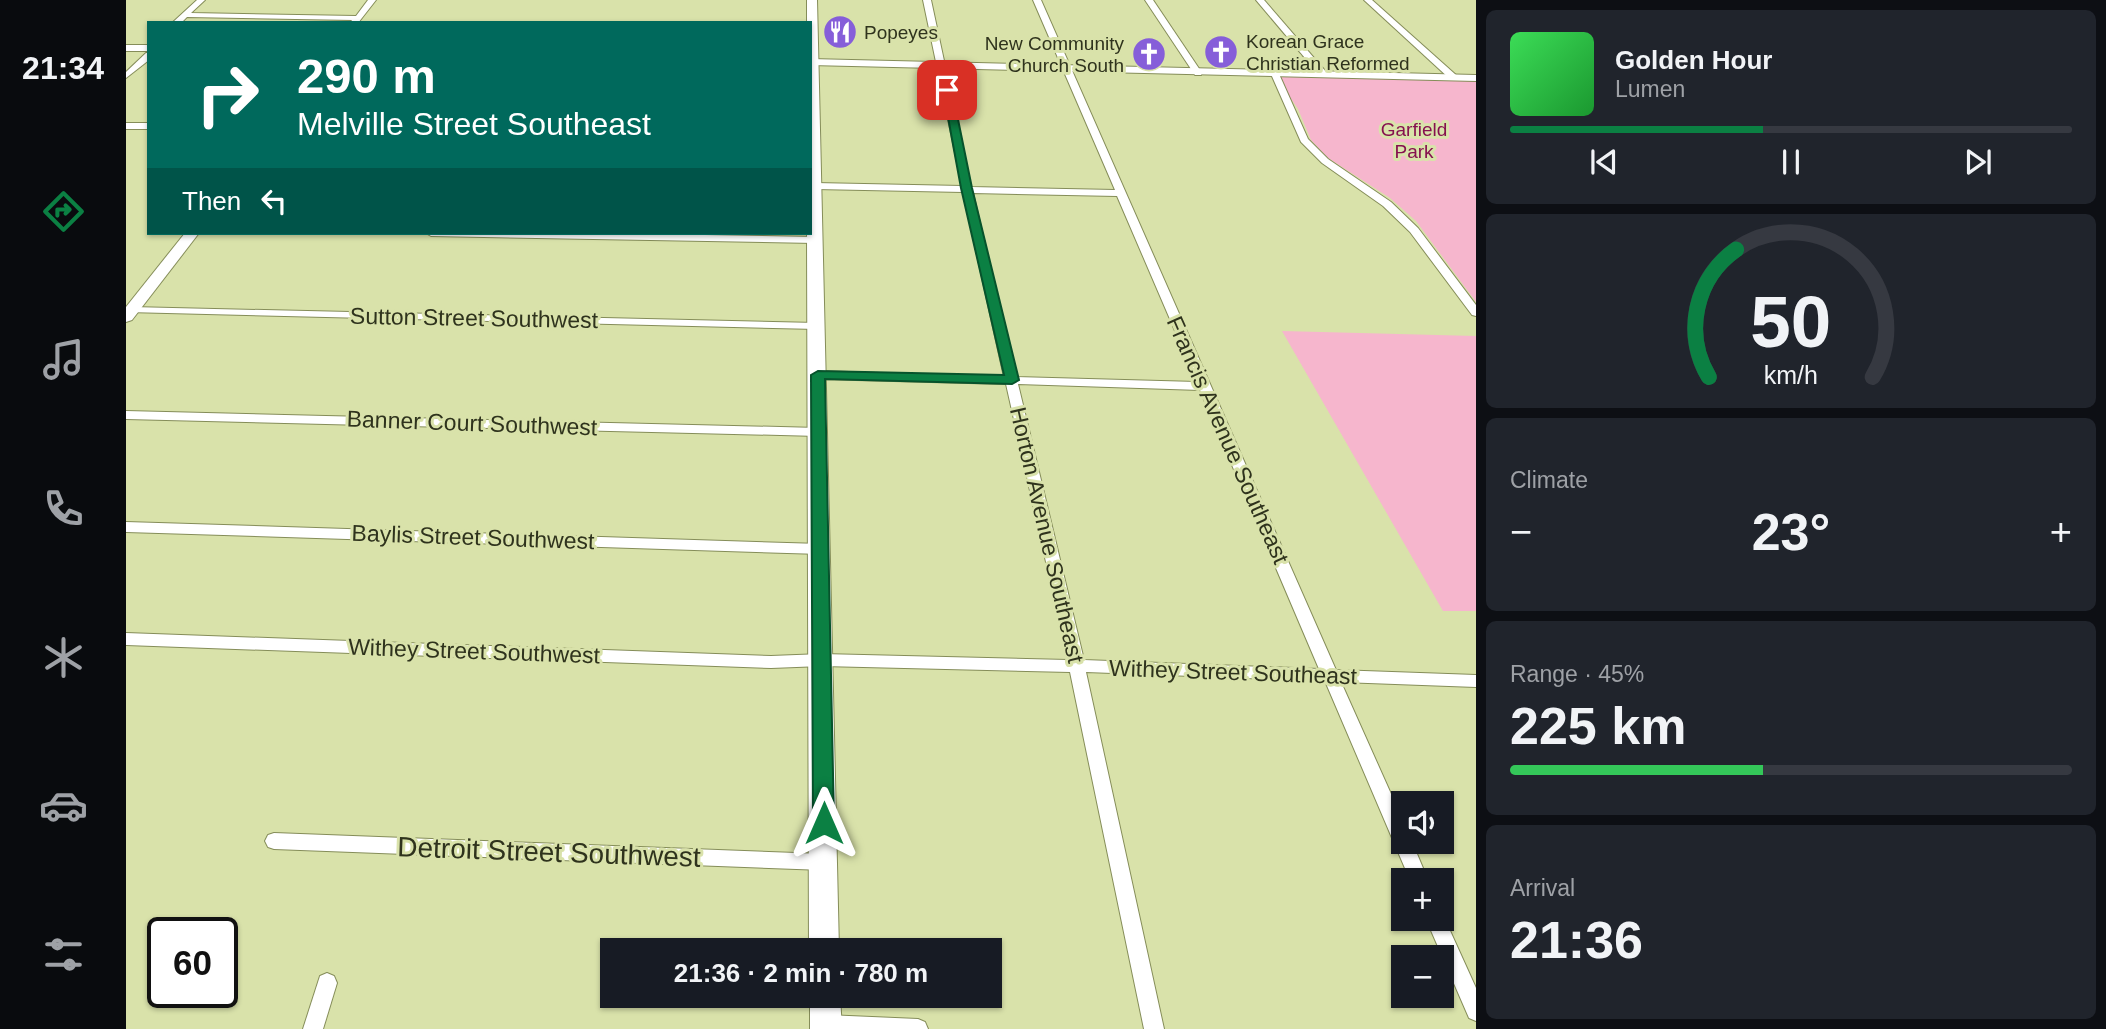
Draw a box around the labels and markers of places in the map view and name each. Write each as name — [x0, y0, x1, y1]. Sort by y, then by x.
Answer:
restaurant icon: Popeyes — [821, 13, 859, 51]
place label: Popeyes — [864, 22, 938, 43]
place label: Korean Grace Christian Reformed — [1246, 31, 1410, 74]
place label: New Community Church South — [985, 33, 1124, 76]
church icon: Korean Grace Christian Reformed — [1202, 33, 1240, 71]
church icon: New Community Church South — [1130, 35, 1168, 73]
pin — [917, 60, 977, 120]

